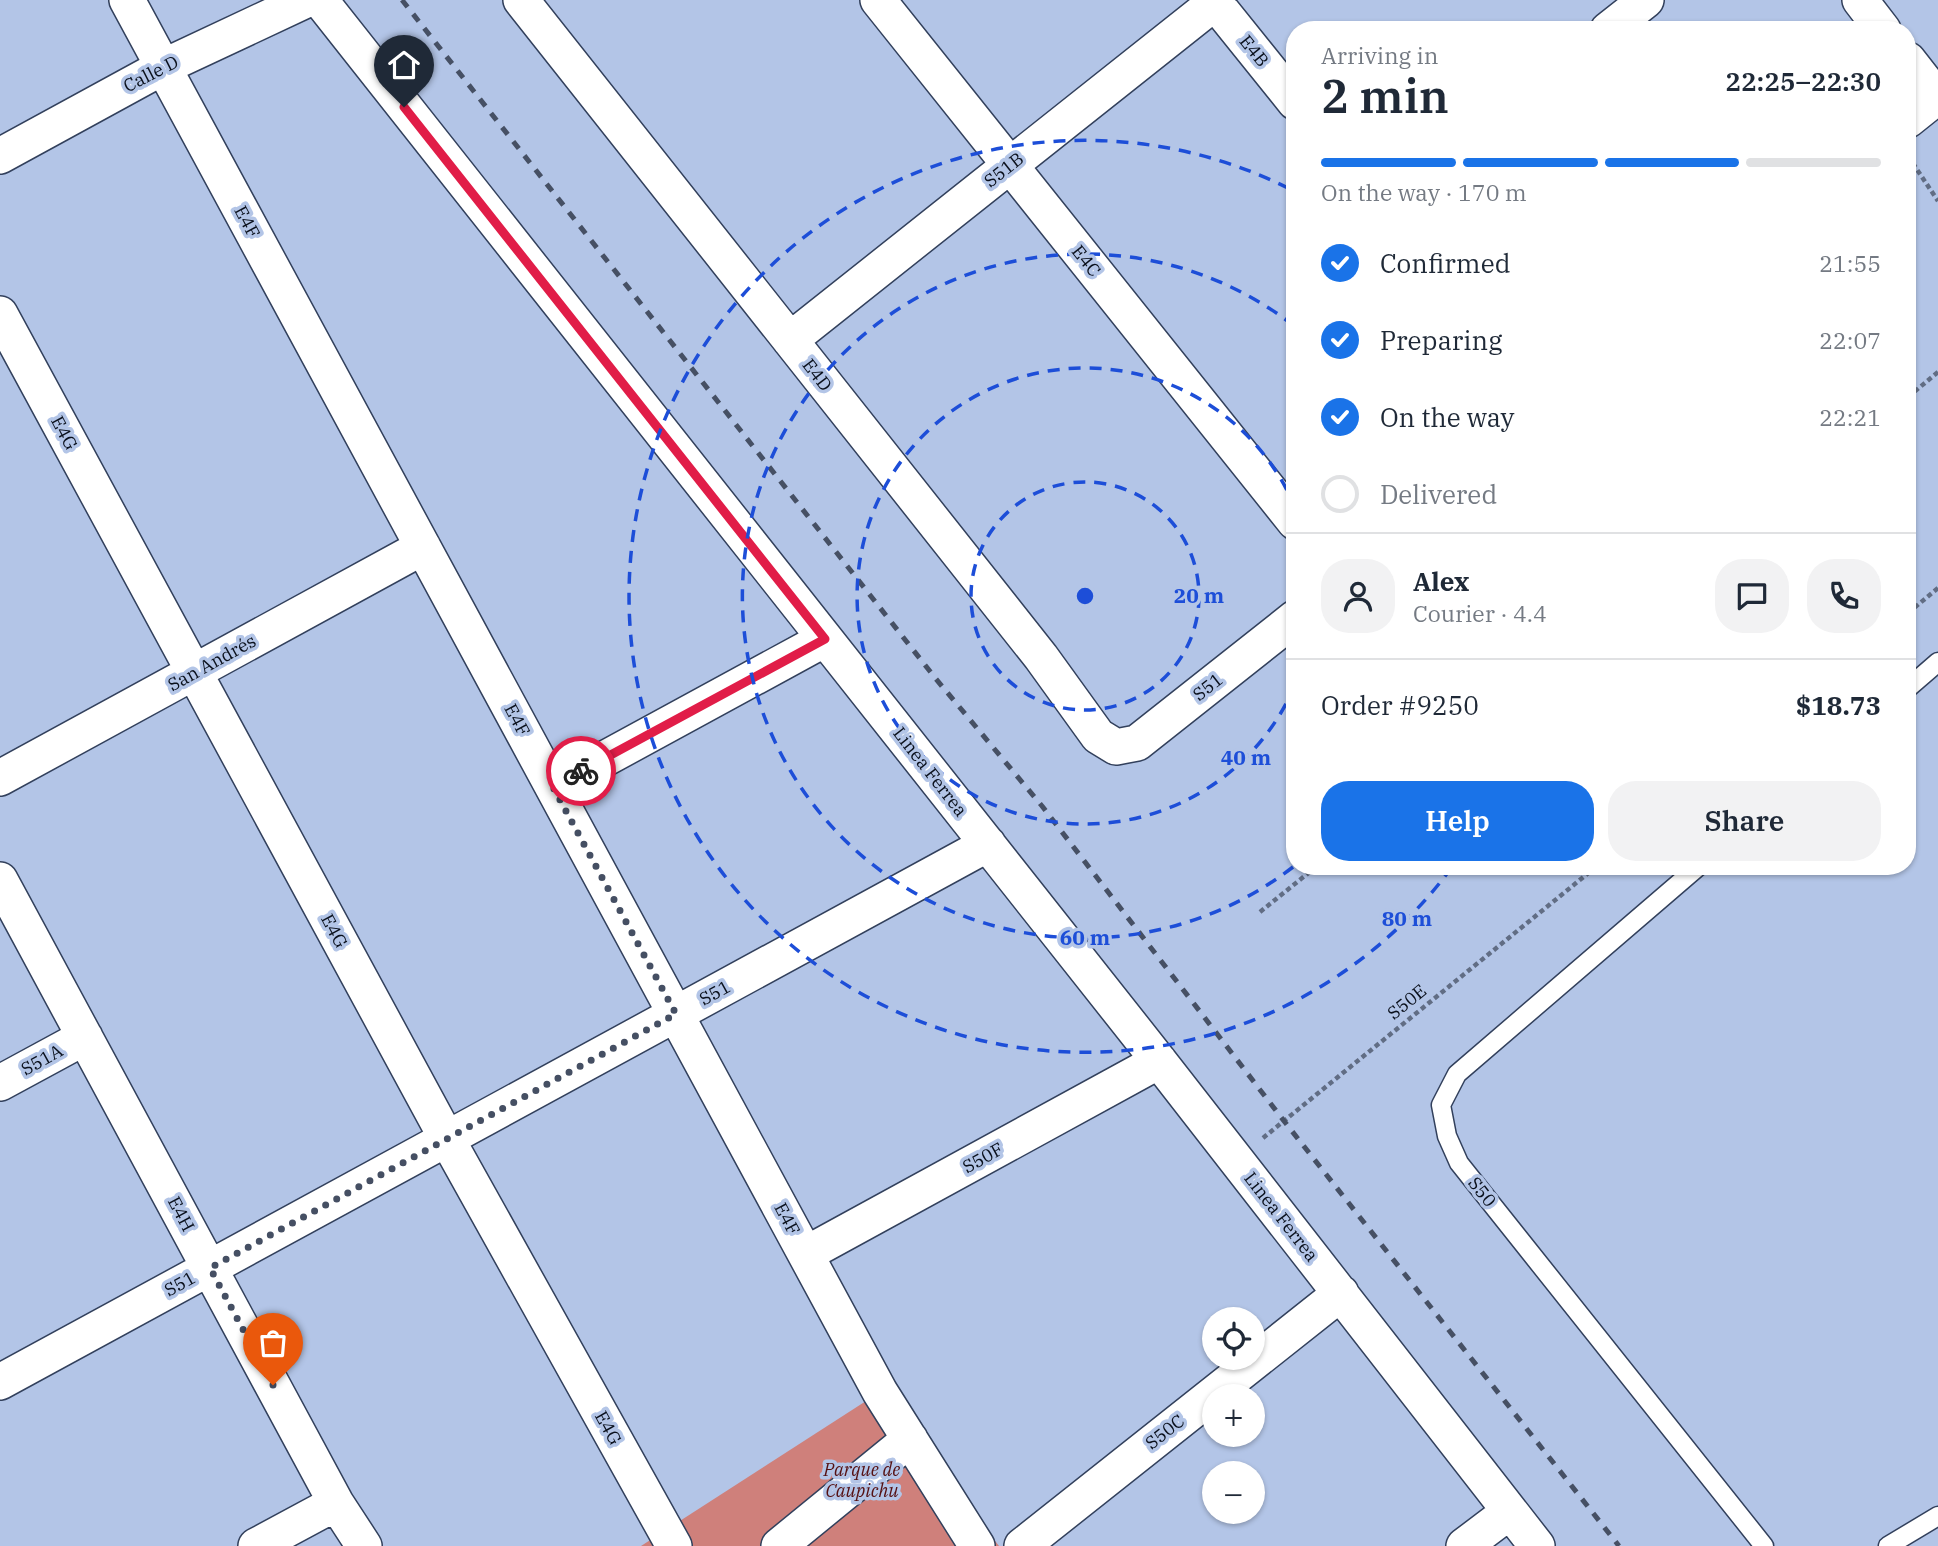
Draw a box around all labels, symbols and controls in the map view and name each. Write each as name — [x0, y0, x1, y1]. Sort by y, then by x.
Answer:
street label: E4B — [1235, 30, 1274, 71]
pin — [374, 35, 434, 107]
text: Arriving in — [1321, 40, 1438, 70]
icon: home — [385, 46, 423, 84]
street label: Calle D — [119, 50, 182, 97]
text: 22:25–22:30 — [1725, 64, 1881, 98]
text: 2 min — [1321, 66, 1449, 126]
street label: S51B — [979, 147, 1028, 192]
text: On the way · 170 m — [1321, 177, 1527, 207]
street label: E4F — [229, 202, 265, 242]
street label: E4C — [1067, 240, 1106, 281]
icon: check — [1321, 244, 1359, 282]
text: Confirmed — [1380, 246, 1511, 280]
text: 21:55 — [1819, 248, 1881, 278]
icon: check — [1321, 321, 1359, 359]
text: Preparing — [1380, 323, 1502, 357]
text: 22:07 — [1819, 325, 1881, 355]
street label: E4D — [798, 354, 837, 396]
icon: check — [1321, 398, 1359, 436]
text: On the way — [1380, 400, 1514, 434]
text: 22:21 — [1819, 402, 1881, 432]
street label: E4G — [46, 412, 83, 454]
text: Delivered — [1380, 477, 1497, 511]
button: person — [1321, 559, 1395, 633]
button: chat — [1715, 559, 1789, 633]
button: phone — [1807, 559, 1881, 633]
text: Alex — [1413, 564, 1469, 598]
text: 20 m — [1174, 581, 1224, 609]
centre of rings — [1073, 584, 1097, 608]
text: Courier · 4.4 — [1413, 598, 1547, 628]
street label: San Andrés — [164, 629, 260, 696]
street label: S51 — [1188, 668, 1227, 706]
text: Order #9250 — [1321, 688, 1479, 722]
text: $18.73 — [1796, 688, 1881, 722]
street label: E4F — [499, 700, 535, 740]
street label: Linea Ferrea — [888, 722, 973, 821]
courier — [546, 736, 616, 806]
text: 40 m — [1221, 743, 1271, 771]
icon: bike — [562, 752, 600, 790]
button: Help — [1321, 781, 1594, 861]
button: Share — [1608, 781, 1881, 861]
text: 80 m — [1382, 904, 1432, 932]
street label: E4G — [316, 910, 353, 952]
text: 60 m — [1060, 923, 1110, 951]
street label: S51 — [695, 975, 734, 1010]
street label: S50E — [1382, 979, 1431, 1024]
street label: S51A — [17, 1038, 67, 1080]
street label: S50F — [958, 1137, 1007, 1178]
street label: Linea Ferrea — [1239, 1167, 1324, 1266]
street label: S50 — [1463, 1172, 1501, 1211]
street label: E4H — [163, 1192, 200, 1235]
street label: E4F — [769, 1199, 805, 1239]
street label: S51 — [160, 1266, 199, 1301]
map controls — [1202, 1307, 1265, 1524]
button: locate — [1202, 1307, 1265, 1370]
pin — [243, 1313, 303, 1385]
icon: bag — [254, 1324, 292, 1362]
button: + — [1202, 1384, 1265, 1447]
street label: E4G — [590, 1407, 627, 1449]
street label: S50C — [1140, 1409, 1189, 1454]
park label: Parque de Caupichu — [823, 1458, 900, 1502]
button: − — [1202, 1461, 1265, 1524]

